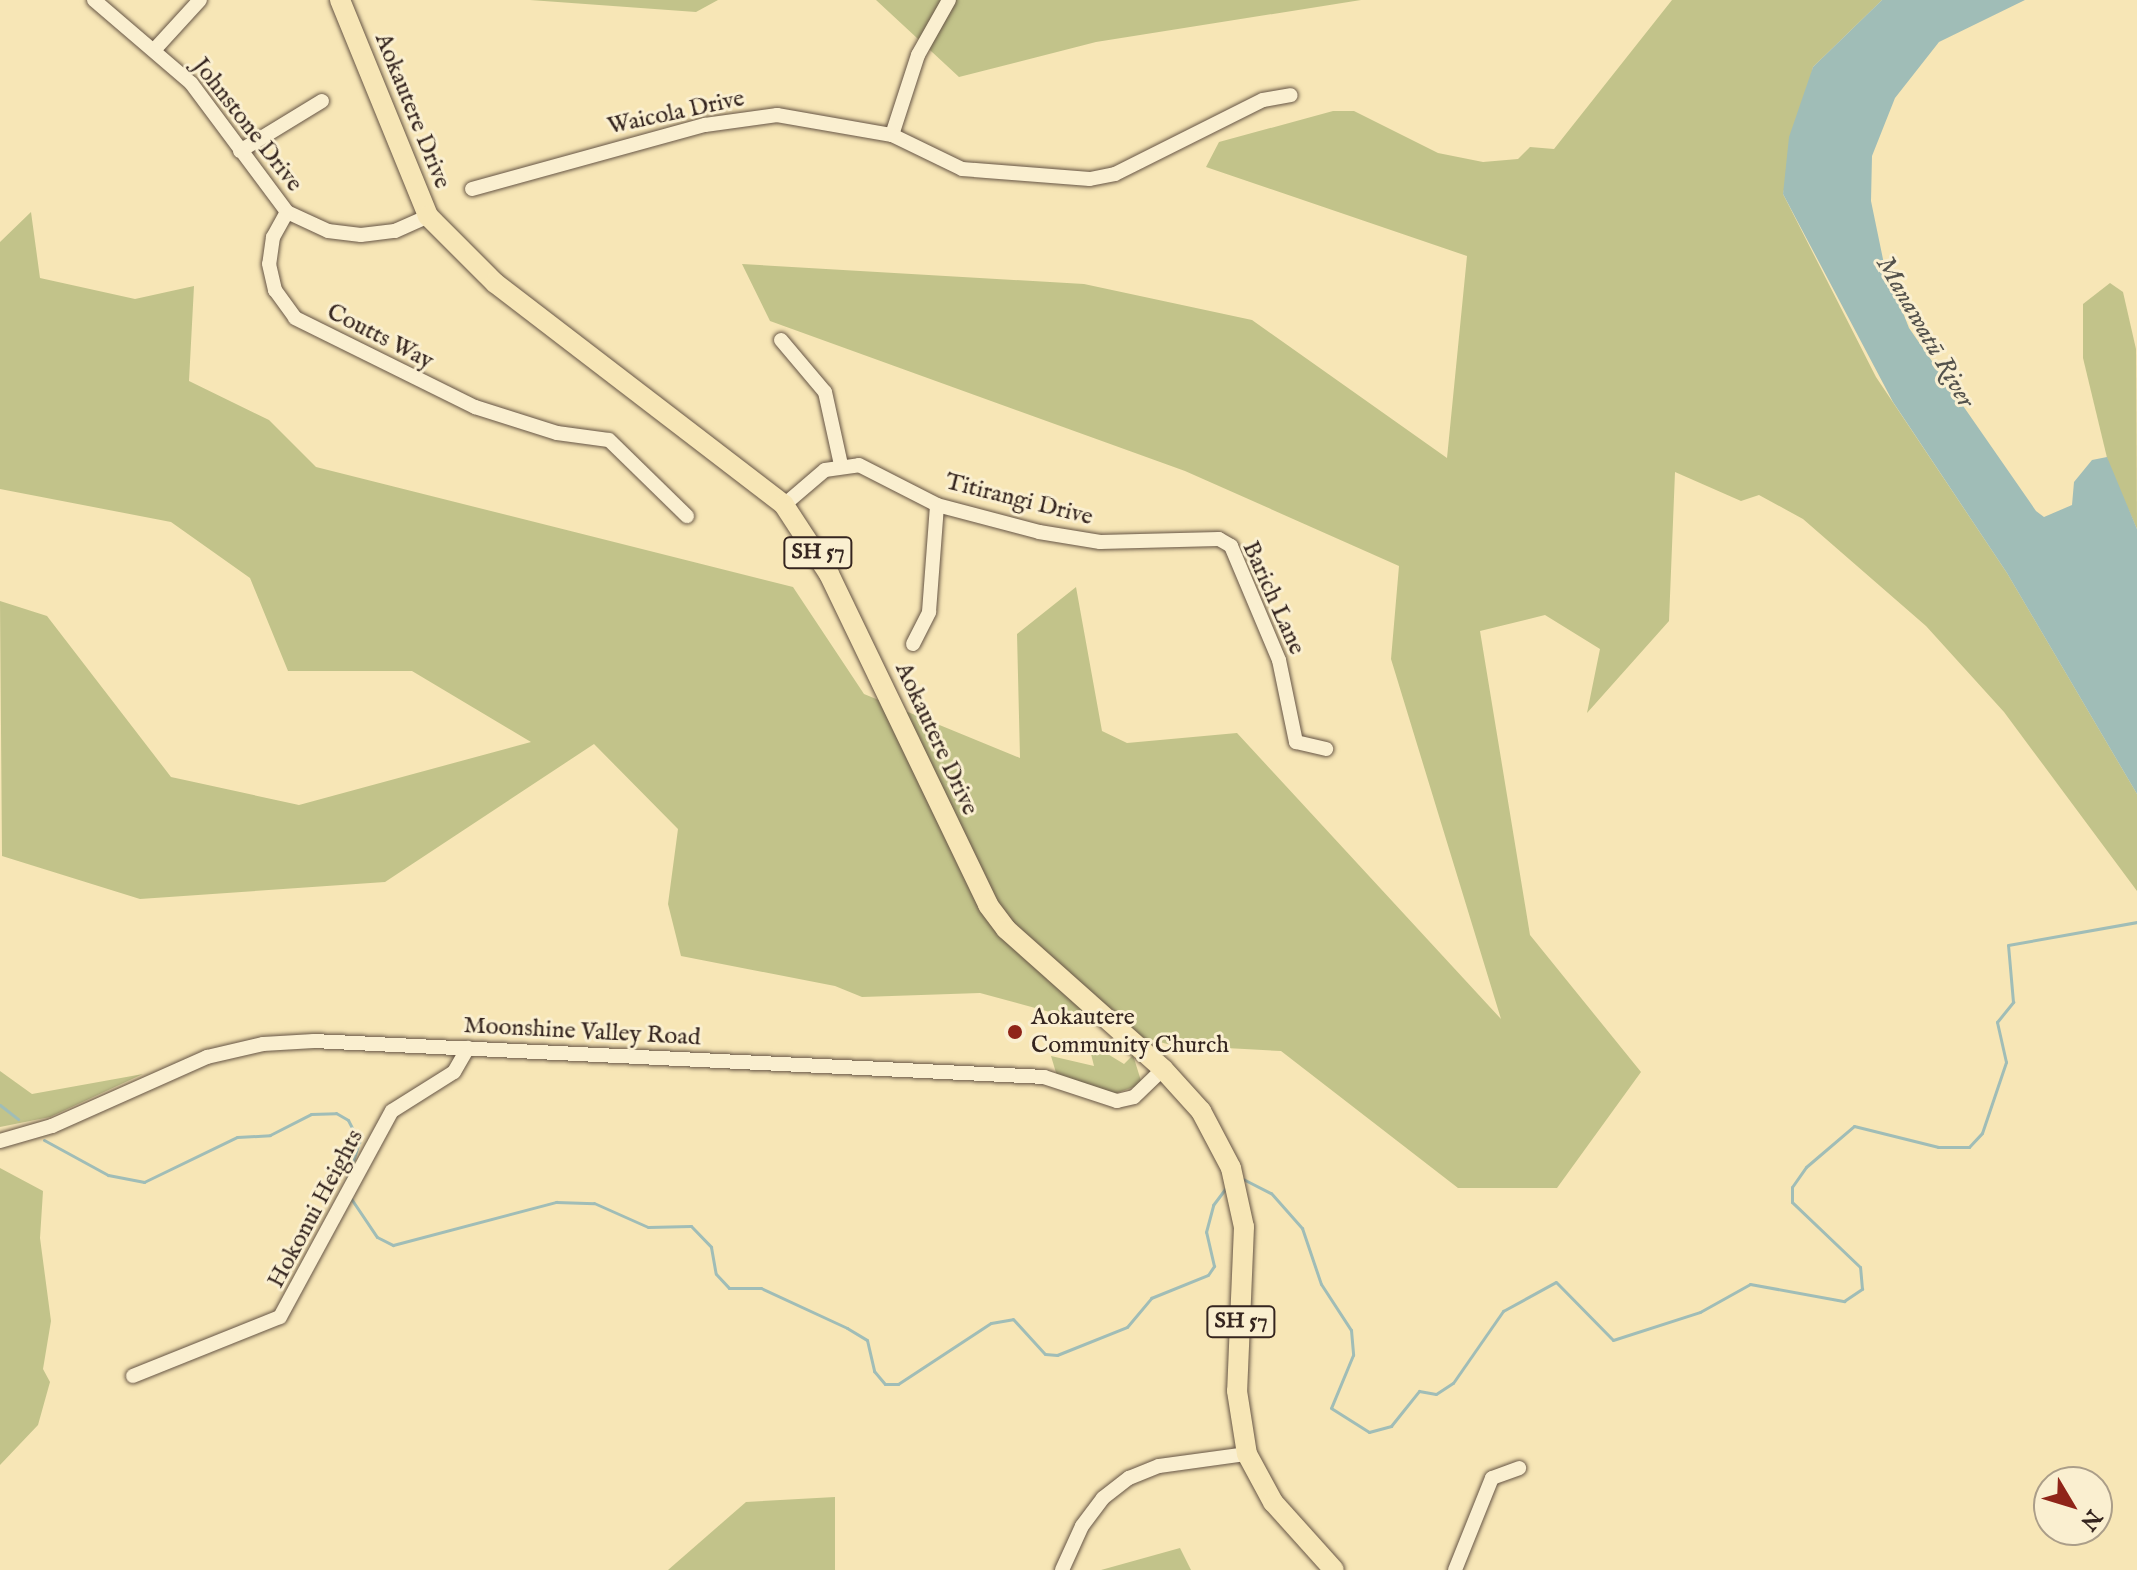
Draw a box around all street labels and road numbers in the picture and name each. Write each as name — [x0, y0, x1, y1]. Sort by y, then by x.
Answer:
street label: Aokautere Drive — [368, 29, 456, 193]
street label: Johnstone Drive — [186, 52, 308, 198]
street label: Waicola Drive — [605, 84, 747, 142]
street label: Coutts Way — [322, 298, 438, 376]
street label: Titirangi Drive — [942, 468, 1096, 532]
road number: SH 57 — [782, 535, 854, 571]
street label: Barich Lane — [1235, 537, 1311, 659]
street label: Aokautere Drive — [888, 658, 984, 820]
street label: Moonshine Valley Road — [463, 1011, 701, 1053]
street label: Hokonui Heights — [262, 1125, 370, 1293]
road number: SH 57 — [1205, 1304, 1277, 1340]

